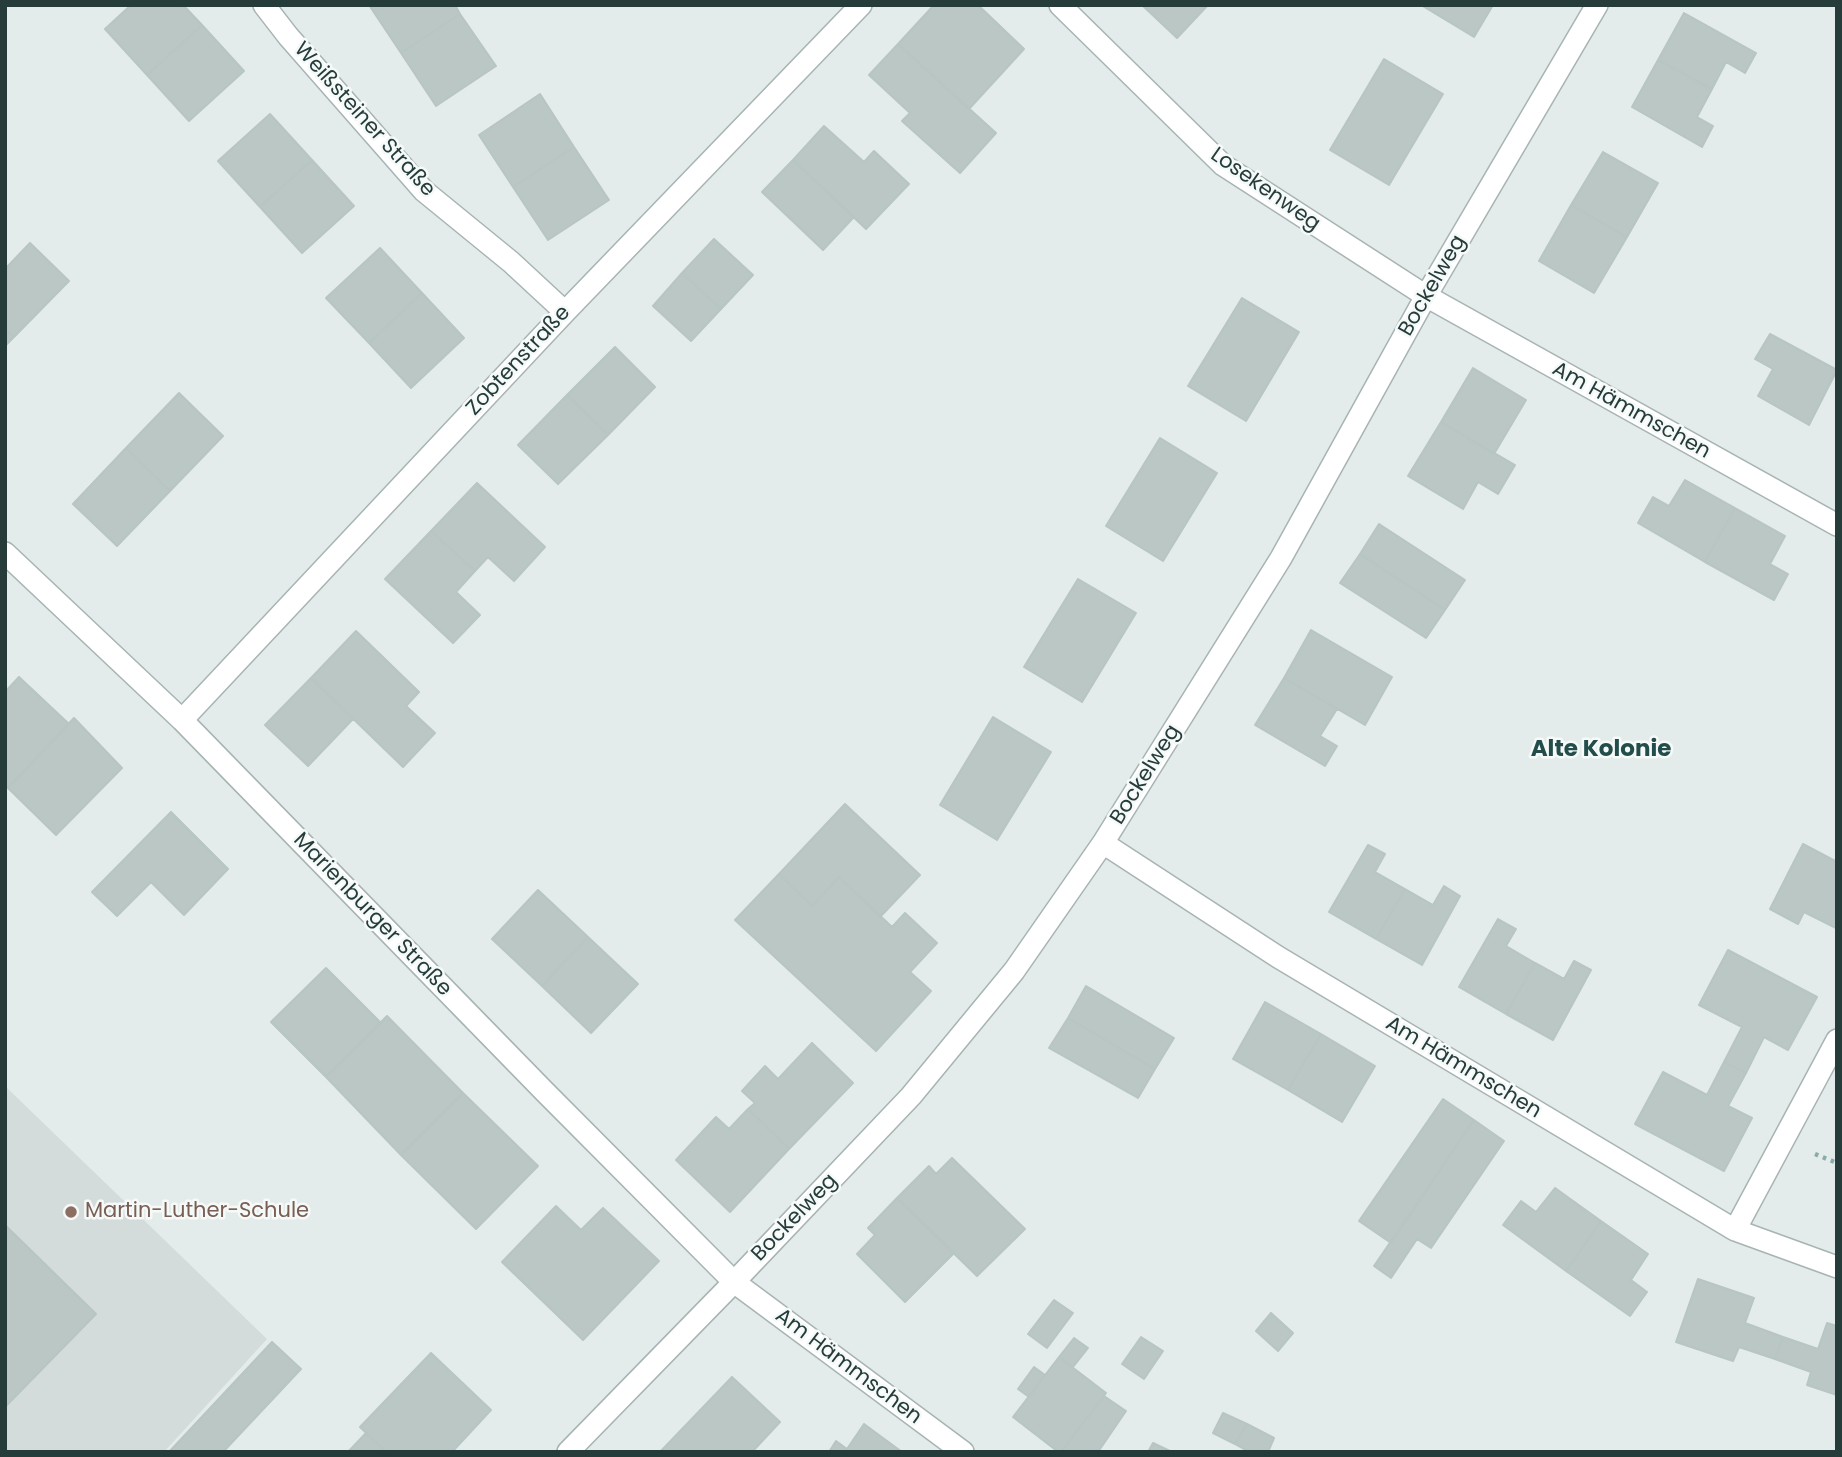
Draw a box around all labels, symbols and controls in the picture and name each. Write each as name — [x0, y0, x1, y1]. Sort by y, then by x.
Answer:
street label: Weißsteiner Straße — [288, 38, 440, 202]
street label: Losekenweg — [1205, 143, 1325, 237]
street label: Bockelweg — [1394, 231, 1472, 341]
street label: Zobtenstraße — [462, 301, 576, 421]
street label: Am Hämmschen — [1547, 357, 1715, 465]
street label: Bockelweg — [1106, 721, 1186, 829]
district label: Alte Kolonie — [1531, 736, 1671, 764]
street label: Marienburger Straße — [288, 828, 456, 1002]
street label: Am Hämmschen — [1381, 1012, 1545, 1124]
street label: Bockelweg — [747, 1169, 843, 1267]
place label: Martin-Luther-Schule — [85, 1199, 309, 1225]
marker: Martin-Luther-Schule — [63, 1204, 79, 1220]
street label: Am Hämmschen — [770, 1304, 926, 1430]

